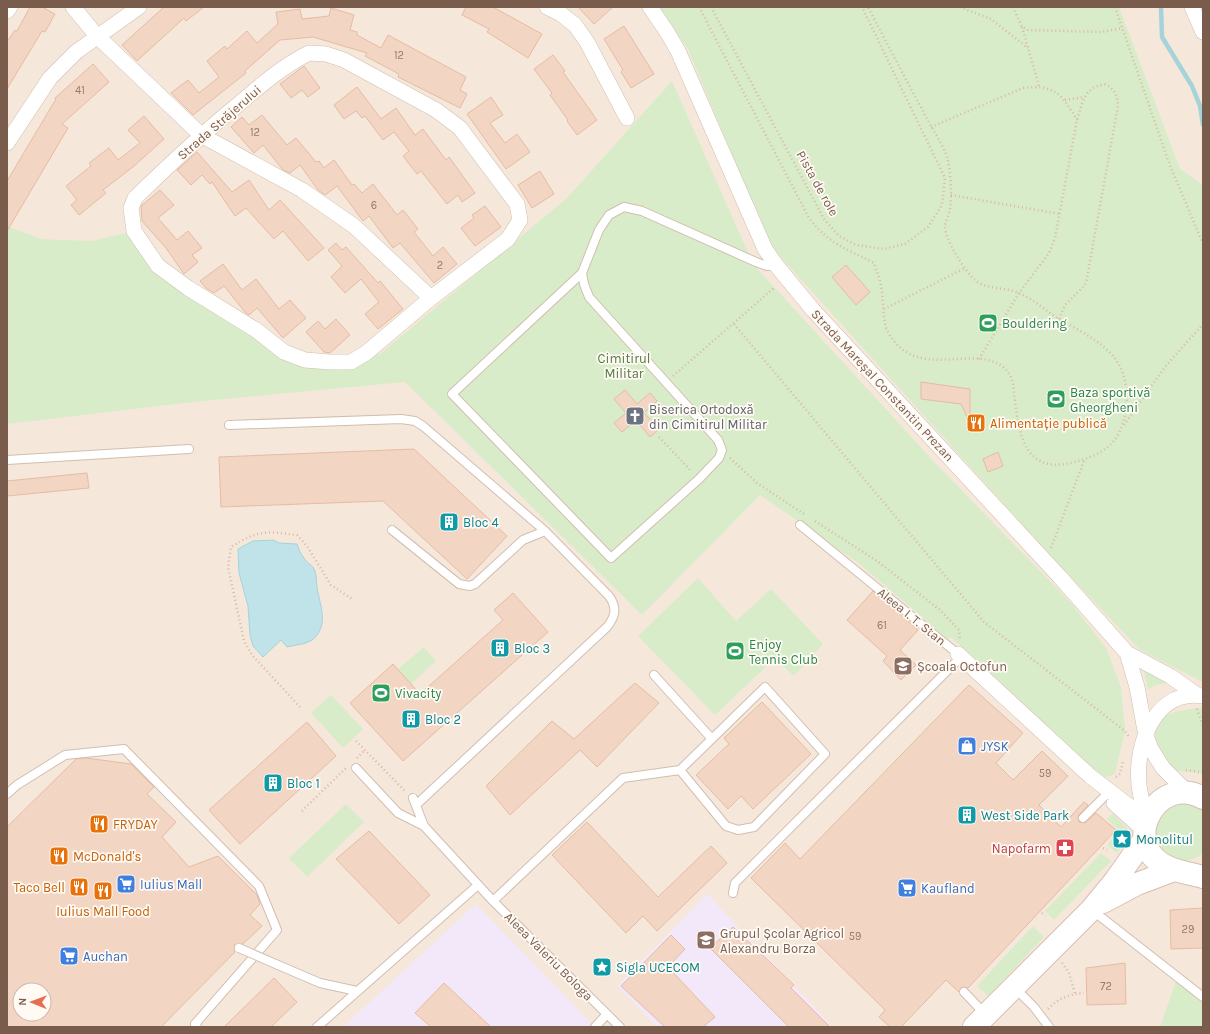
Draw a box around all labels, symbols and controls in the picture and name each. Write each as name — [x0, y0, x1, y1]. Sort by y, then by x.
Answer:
house number: 12 — [394, 49, 404, 62]
street label: Strada Străjerului — [174, 82, 264, 163]
house number: 41 — [75, 84, 85, 97]
house number: 12 — [250, 126, 260, 139]
street label: Pista de role — [793, 148, 842, 219]
house number: 6 — [371, 199, 377, 212]
house number: 2 — [437, 259, 443, 272]
street label: Strada Mareșal Constantin Prezan — [808, 306, 957, 464]
sports icon: Bouldering — [977, 312, 999, 334]
place label: Bouldering — [1002, 316, 1067, 331]
park label: Cimitirul Militar — [598, 351, 650, 381]
place label: Baza sportivă Gheorgheni — [1070, 385, 1150, 415]
sports icon: Baza sportivă Gheorgheni — [1045, 388, 1067, 410]
place label: Biserica Ortodoxă din Cimitirul Militar — [649, 402, 767, 432]
church icon: Biserica Ortodoxă din Cimitirul Militar — [624, 405, 646, 427]
restaurant icon: Alimentație publică — [965, 412, 987, 434]
place label: Alimentație publică — [990, 416, 1107, 431]
building icon: Bloc 4 — [438, 511, 460, 533]
place label: Bloc 4 — [463, 515, 499, 530]
street label: Aleea I. T. Stan — [875, 584, 949, 648]
house number: 61 — [877, 619, 887, 632]
building icon: Bloc 3 — [489, 637, 511, 659]
place label: Enjoy Tennis Club — [749, 637, 818, 667]
sports icon: Enjoy Tennis Club — [724, 640, 746, 662]
place label: Bloc 3 — [514, 641, 550, 656]
school or university icon: Școala Octofun — [892, 655, 914, 677]
place label: Școala Octofun — [917, 659, 1007, 674]
sports icon: Vivacity — [370, 682, 392, 704]
place label: Vivacity — [395, 686, 441, 701]
building icon: Bloc 2 — [400, 708, 422, 730]
place label: Bloc 2 — [425, 712, 461, 727]
shop icon: JYSK — [956, 735, 978, 757]
place label: JYSK — [981, 739, 1009, 754]
house number: 59 — [1039, 767, 1051, 780]
building icon: Bloc 1 — [262, 772, 284, 794]
place label: Bloc 1 — [287, 776, 320, 791]
building icon: West Side Park — [956, 804, 978, 826]
place label: West Side Park — [981, 808, 1069, 823]
restaurant icon: FRYDAY — [88, 813, 110, 835]
place label: FRYDAY — [113, 817, 158, 832]
place icon: Monolitul — [1111, 828, 1133, 850]
place label: Monolitul — [1136, 832, 1193, 847]
pharmacy icon: Napofarm — [1054, 837, 1076, 859]
place label: Napofarm — [992, 841, 1051, 856]
restaurant icon: McDonald's — [48, 845, 70, 867]
place label: McDonald's — [73, 849, 142, 864]
supermarket icon: Iulius Mall — [115, 873, 137, 895]
restaurant icon: Taco Bell — [68, 876, 90, 898]
place label: Iulius Mall — [140, 877, 202, 892]
supermarket icon: Kaufland — [896, 877, 918, 899]
place label: Taco Bell — [14, 880, 65, 895]
restaurant icon: Iulius Mall Food — [92, 880, 114, 902]
place label: Kaufland — [921, 881, 975, 896]
place label: Iulius Mall Food — [56, 904, 150, 919]
street label: Aleea Valeriu Bologa — [501, 909, 596, 1004]
house number: 29 — [1182, 923, 1194, 936]
place label: Grupul Școlar Agricol Alexandru Borza — [720, 926, 844, 956]
school or university icon: Grupul Școlar Agricol Alexandru Borza — [695, 929, 717, 951]
house number: 59 — [849, 930, 861, 943]
supermarket icon: Auchan — [58, 945, 80, 967]
place label: Auchan — [83, 949, 128, 964]
place icon: Sigla UCECOM — [591, 956, 613, 978]
place label: Sigla UCECOM — [616, 960, 700, 975]
house number: 72 — [1100, 980, 1112, 993]
north arrow — [12, 982, 52, 1022]
text: N — [16, 998, 29, 1006]

